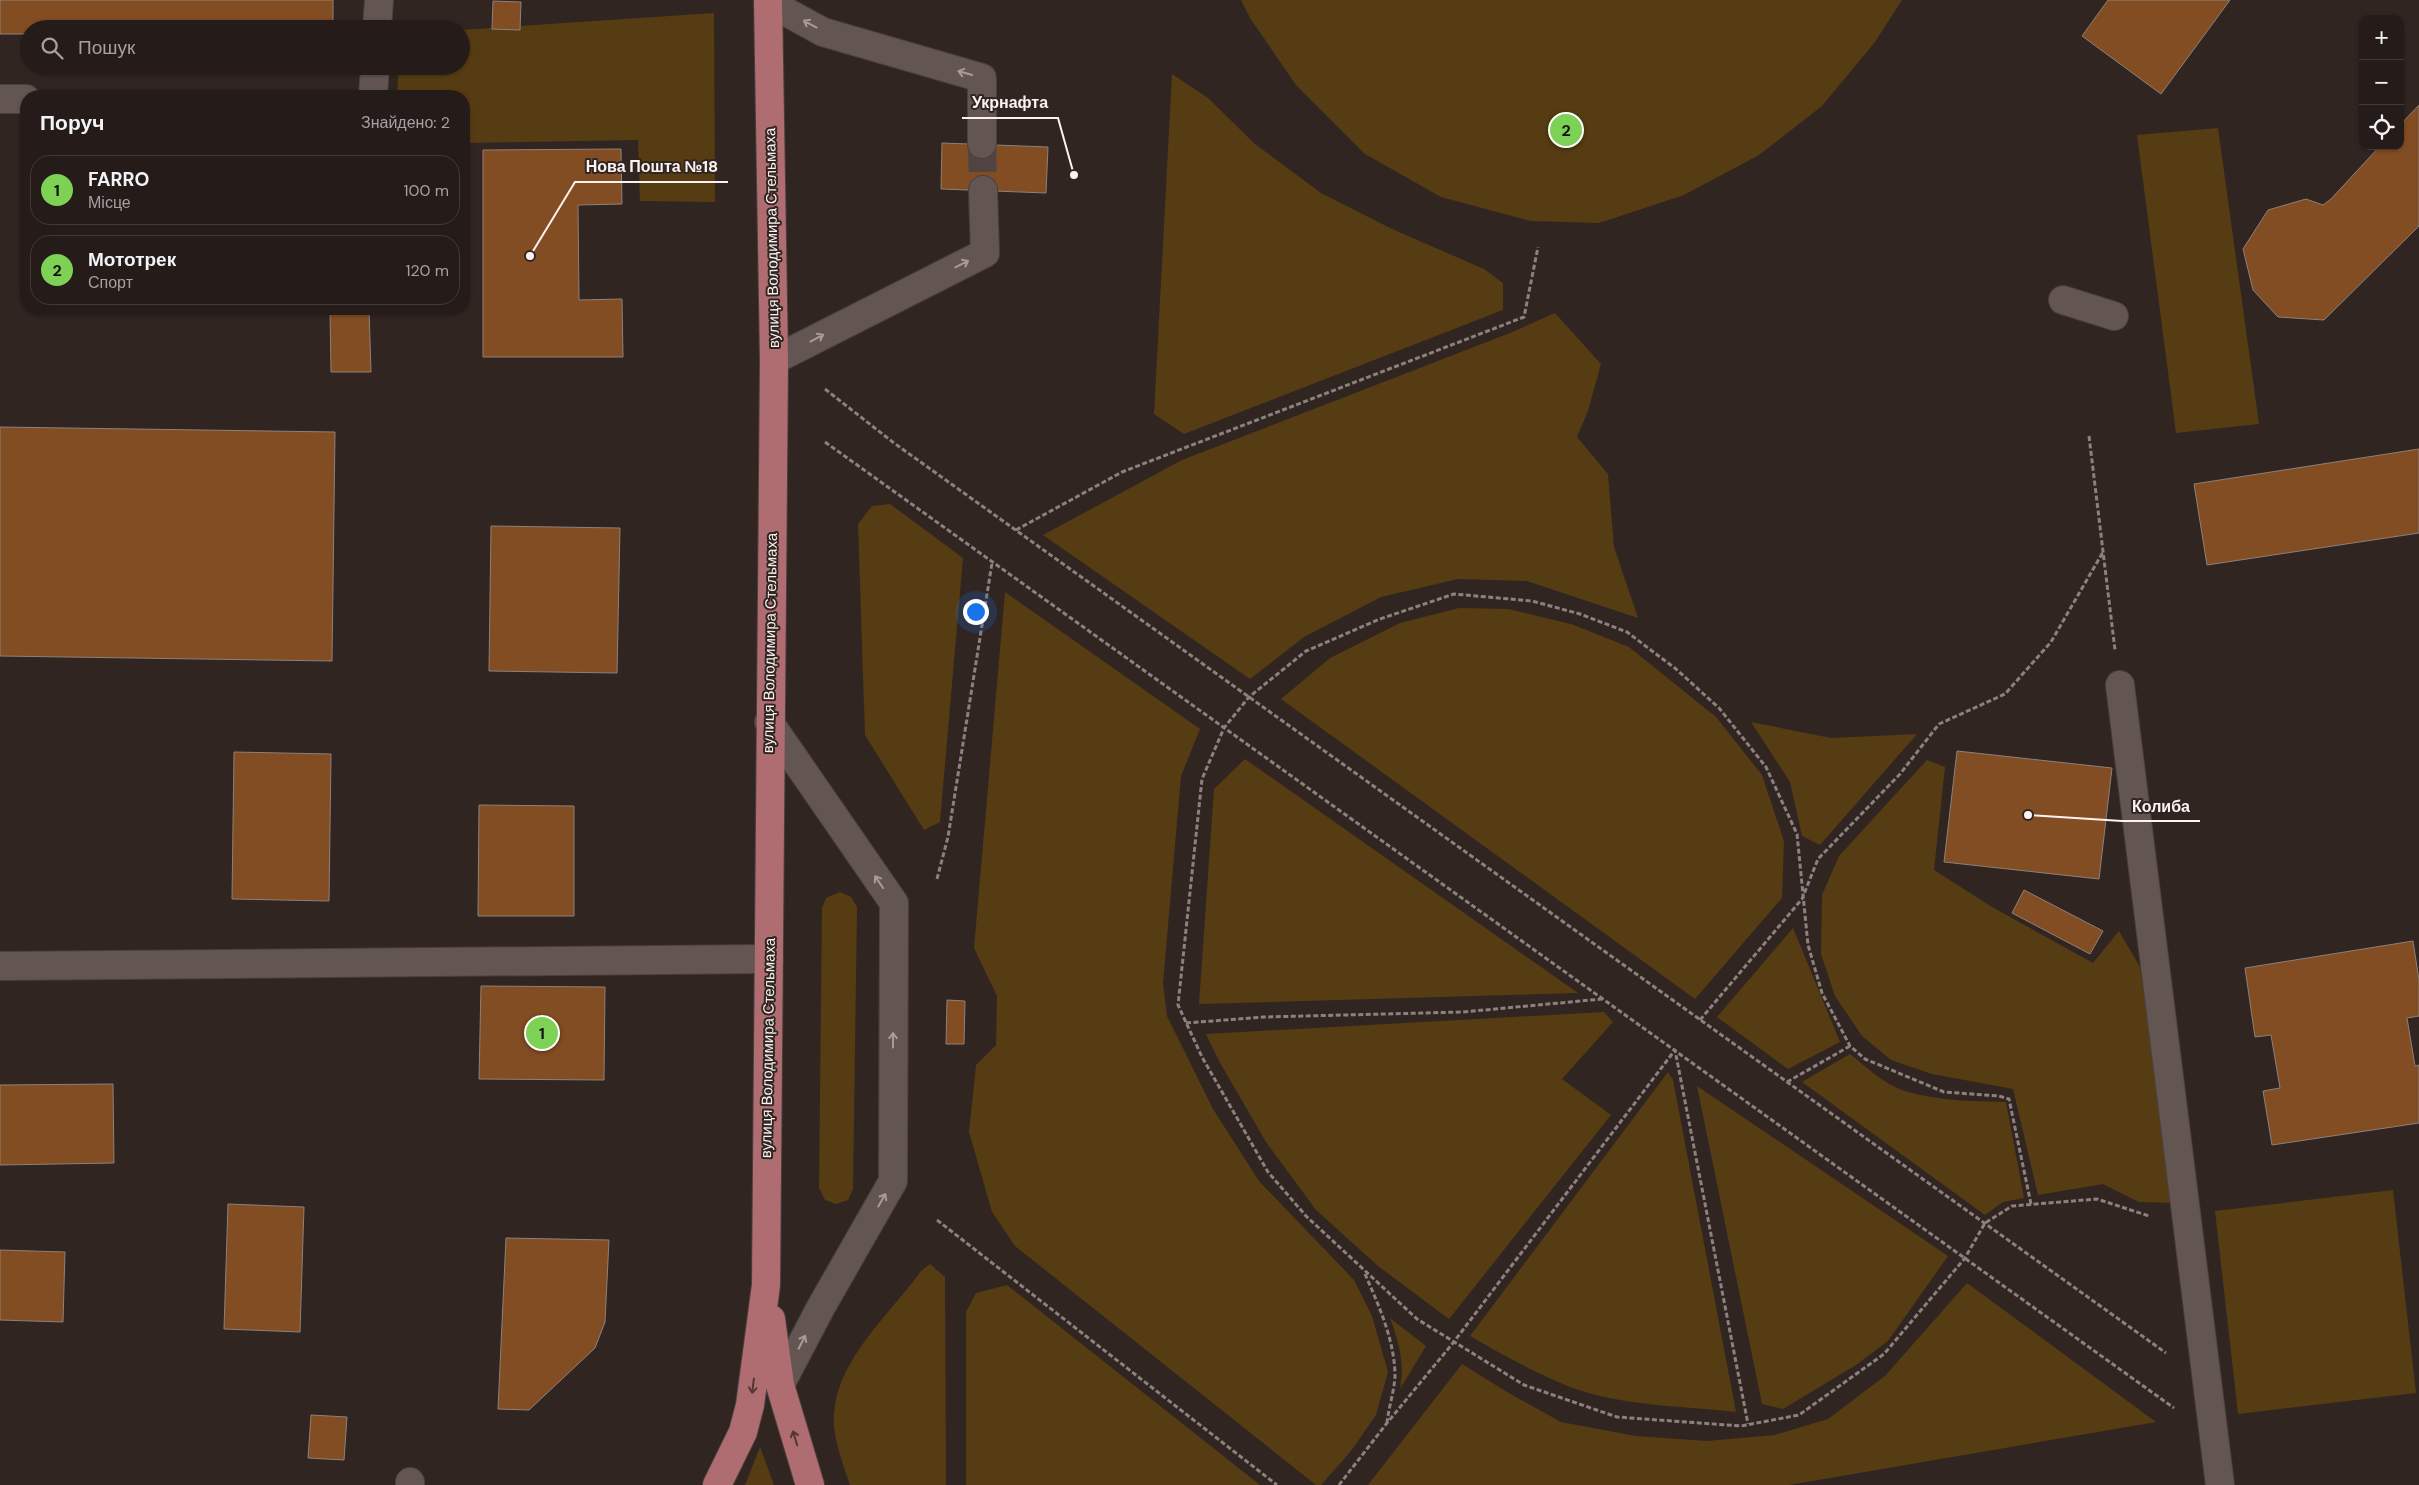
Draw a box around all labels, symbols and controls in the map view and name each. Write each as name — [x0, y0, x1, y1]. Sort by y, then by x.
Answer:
map controls — [2359, 15, 2404, 150]
button: + — [2359, 15, 2404, 60]
one-way arrow — [803, 19, 818, 29]
search box — [20, 20, 470, 75]
icon: search — [38, 34, 66, 62]
text: Пошук — [78, 35, 135, 60]
button: − — [2359, 60, 2404, 105]
one-way arrow — [957, 68, 973, 78]
callout: Укрнафта — [962, 87, 1058, 118]
text: Укрнафта — [972, 92, 1048, 113]
button: locate — [2359, 105, 2404, 150]
text: Поруч — [40, 109, 104, 137]
pin: 2 — [1550, 111, 1582, 149]
text: Знайдено: 2 — [361, 112, 450, 133]
street label: вулиця Володимира Стельмаха — [760, 127, 784, 348]
callout: Нова Пошта №18 — [575, 151, 728, 182]
text: Нова Пошта №18 — [586, 156, 718, 177]
text: FARRO — [88, 167, 149, 192]
text: 1 — [54, 180, 60, 201]
text: 100 m — [404, 180, 449, 201]
text: Місце — [88, 192, 131, 213]
text: Мототрек — [88, 247, 176, 272]
one-way arrow — [954, 259, 969, 269]
text: 2 — [52, 260, 62, 281]
text: 120 m — [405, 260, 449, 281]
text: Спорт — [88, 272, 133, 293]
one-way arrow — [809, 332, 823, 342]
street label: вулиця Володимира Стельмаха — [758, 532, 782, 753]
your location — [963, 599, 989, 625]
callout: Колиба — [2122, 790, 2200, 821]
text: Колиба — [2132, 796, 2190, 817]
one-way arrow — [874, 876, 884, 890]
street label: вулиця Володимира Стельмаха — [756, 937, 780, 1158]
pin: 1 — [526, 1014, 558, 1052]
one-way arrow — [888, 1033, 898, 1049]
one-way arrow — [877, 1193, 887, 1208]
one-way arrow — [798, 1335, 807, 1350]
one-way arrow — [748, 1378, 758, 1394]
one-way arrow — [790, 1431, 800, 1447]

